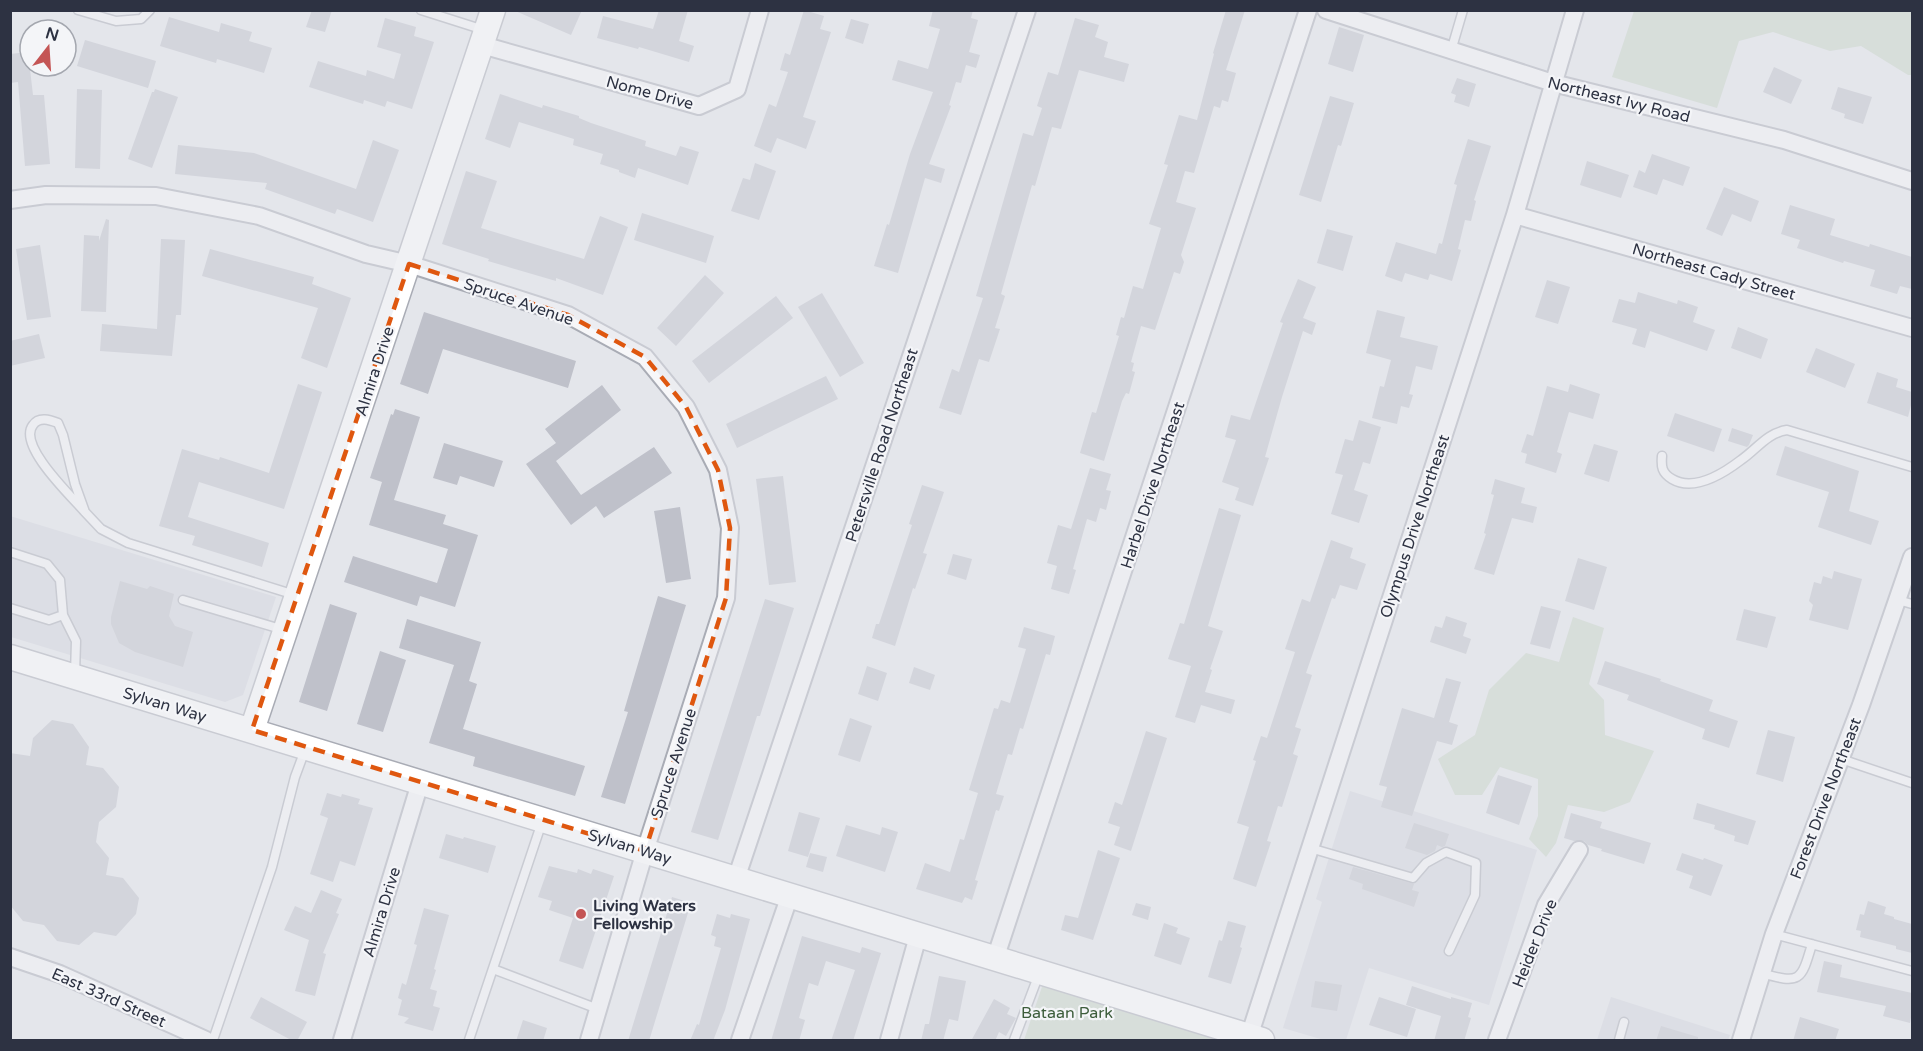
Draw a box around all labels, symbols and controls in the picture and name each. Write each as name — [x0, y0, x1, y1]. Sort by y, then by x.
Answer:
north arrow — [18, 18, 78, 78]
text: N — [43, 23, 61, 46]
street label: Nome Drive — [604, 72, 696, 114]
street label: Northeast Ivy Road — [1545, 73, 1692, 127]
street label: Northeast Cady Street — [1630, 239, 1798, 305]
street label: Spruce Avenue — [461, 274, 576, 330]
street label: Almira Drive — [351, 324, 399, 419]
street label: Petersville Road Northeast — [841, 346, 923, 545]
street label: Harbel Drive Northeast — [1117, 399, 1189, 571]
street label: Olympus Drive Northeast — [1376, 432, 1454, 620]
street label: Sylvan Way — [121, 683, 209, 727]
street label: Spruce Avenue — [647, 706, 701, 821]
street label: Forest Drive Northeast — [1786, 715, 1866, 882]
street label: Sylvan Way — [586, 825, 674, 869]
street label: Almira Drive — [359, 865, 405, 960]
place label: Living Waters Fellowship — [593, 896, 696, 934]
street label: Heider Drive — [1508, 896, 1562, 991]
marker: Living Waters Fellowship — [574, 907, 588, 921]
street label: East 33rd Street — [48, 964, 169, 1032]
park label: Bataan Park — [1021, 1003, 1113, 1023]

